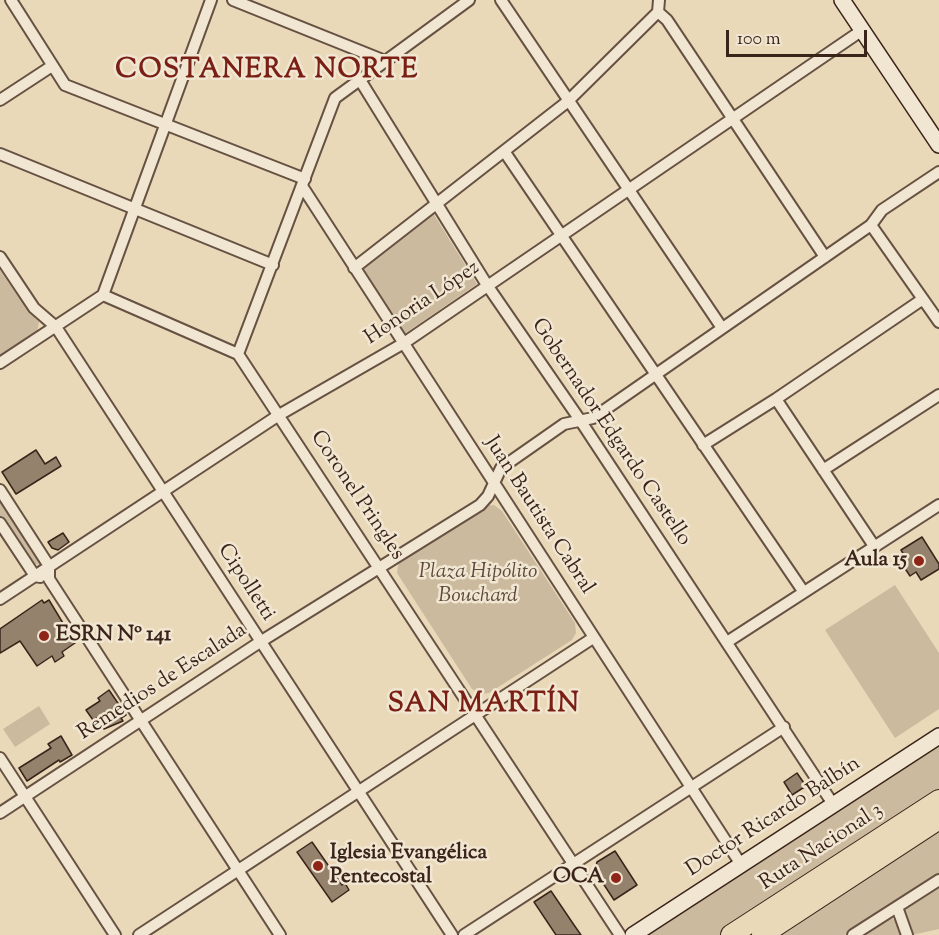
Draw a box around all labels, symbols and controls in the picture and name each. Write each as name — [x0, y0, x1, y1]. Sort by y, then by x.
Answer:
scale bar — [729, 18, 870, 56]
text: 100 m — [737, 27, 781, 53]
district label: COSTANERA NORTE — [115, 56, 419, 88]
street label: Honoria López — [361, 256, 485, 352]
street label: Gobernador Edgardo Castello — [524, 315, 696, 551]
street label: Coronel Pringles — [303, 426, 409, 566]
street label: Juan Bautista Cabral — [478, 432, 598, 600]
street label: Cipolletti — [211, 540, 279, 626]
place label: Aula 15 — [844, 548, 907, 574]
marker: Aula 15 — [912, 554, 926, 568]
park label: Plaza Hipólito Bouchard — [419, 560, 537, 610]
street label: Remedios de Escalada — [74, 619, 252, 747]
place label: ESRN Nº 141 — [56, 623, 171, 649]
marker: ESRN Nº 141 — [37, 629, 51, 643]
district label: SAN MARTÍN — [388, 690, 580, 722]
street label: Doctor Ricardo Balbín — [682, 752, 866, 884]
street label: Ruta Nacional 3 — [756, 799, 888, 897]
place label: Iglesia Evangélica Pentecostal — [330, 841, 487, 891]
marker: Iglesia Evangélica Pentecostal — [311, 859, 325, 873]
place label: OCA — [553, 865, 604, 891]
marker: OCA — [609, 871, 623, 885]

